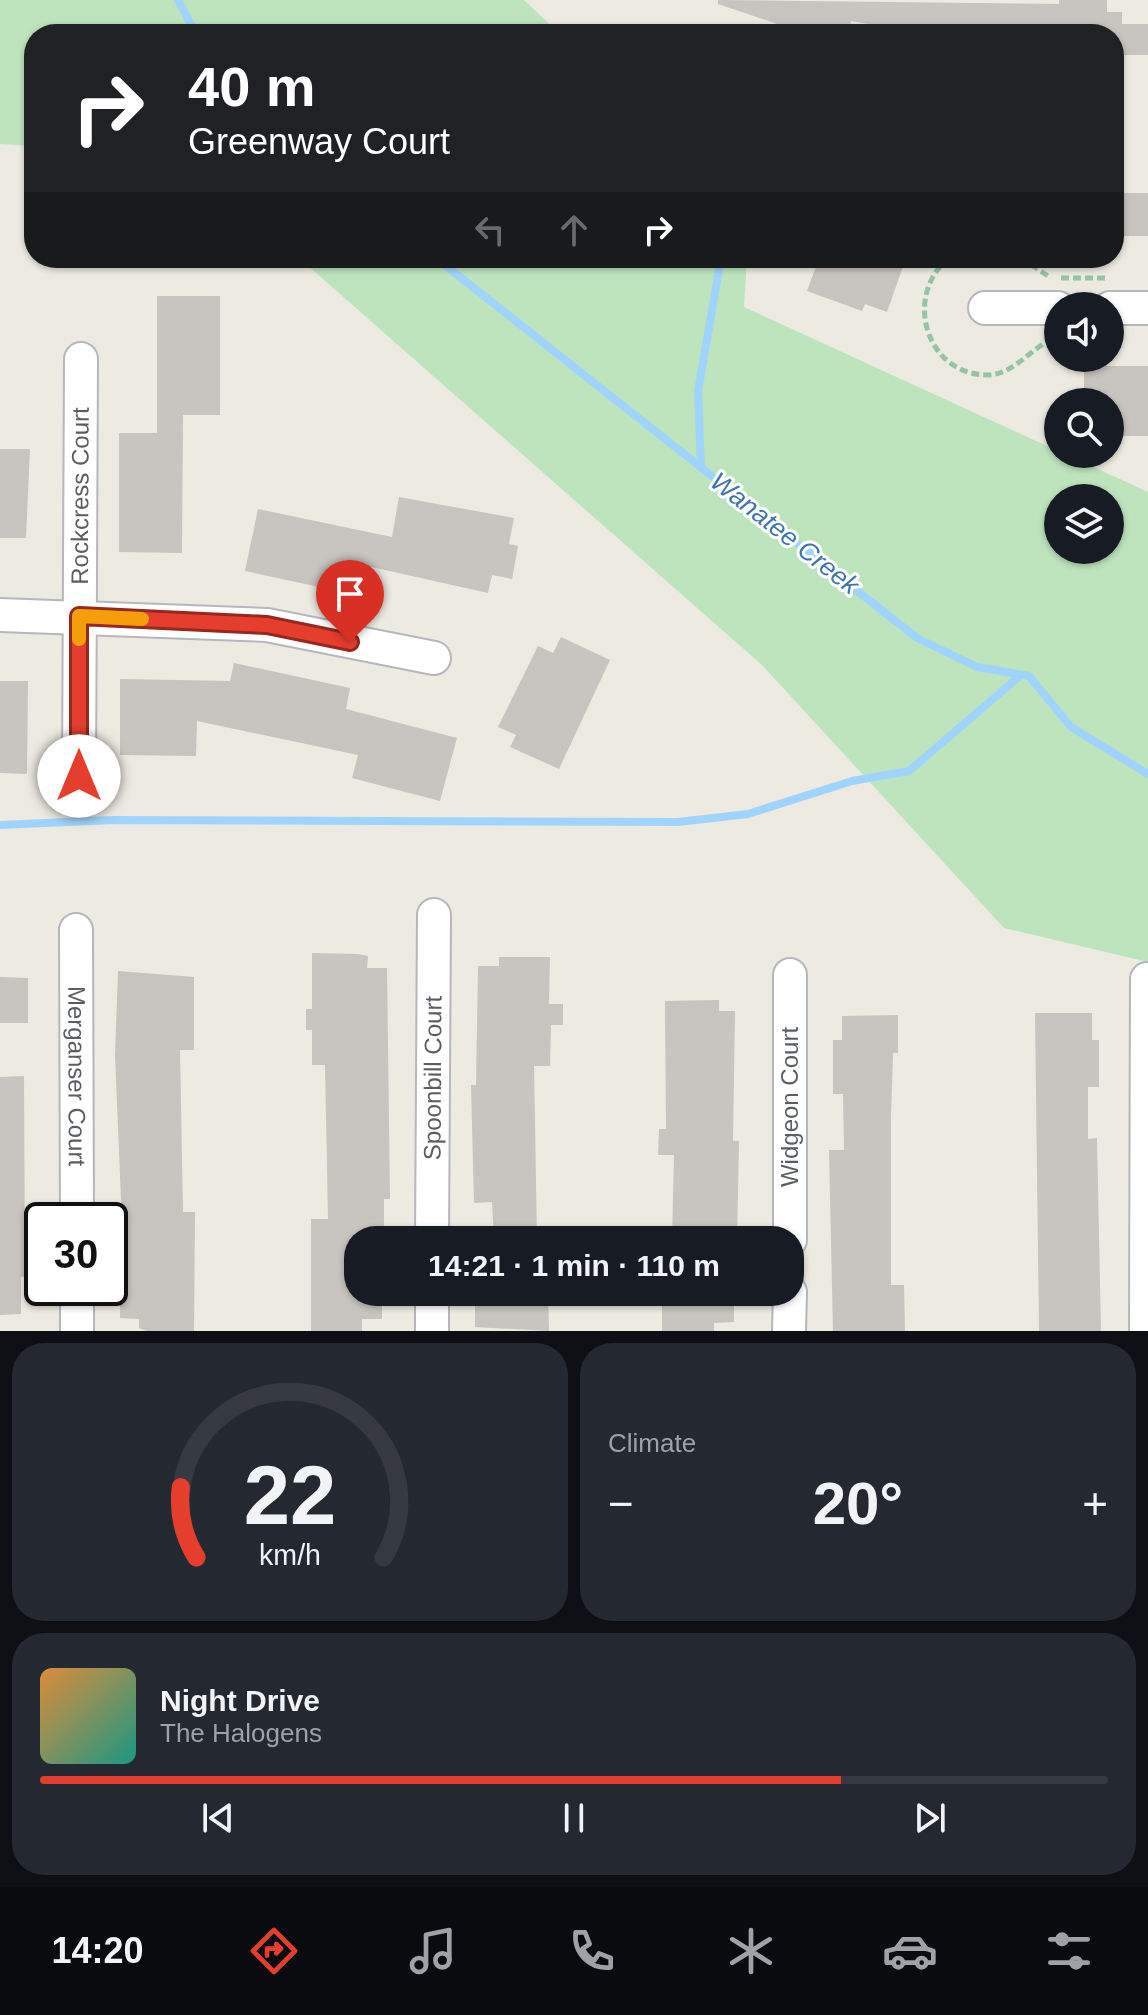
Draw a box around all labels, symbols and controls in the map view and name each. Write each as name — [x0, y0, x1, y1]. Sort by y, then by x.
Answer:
text: 40 m — [188, 55, 316, 118]
icon: right — [56, 56, 160, 160]
text: Greenway Court — [188, 121, 450, 162]
icon: left — [468, 208, 512, 252]
icon: ahead — [552, 208, 596, 252]
icon: right — [636, 208, 680, 252]
map controls — [1044, 292, 1124, 564]
button: sound — [1044, 292, 1124, 372]
button: search — [1044, 388, 1124, 468]
street label: Rockcress Court — [66, 407, 94, 585]
water label: Wanatee Creek — [705, 466, 867, 602]
button: layers — [1044, 484, 1124, 564]
pin — [316, 560, 384, 642]
icon: arrive — [328, 572, 372, 616]
position arrow — [37, 734, 121, 818]
street label: Merganser Court — [63, 986, 91, 1166]
street label: Spoonbill Court — [418, 995, 447, 1160]
street label: Widgeon Court — [776, 1027, 803, 1187]
speed limit sign: 30 — [24, 1202, 128, 1306]
text: 14:21 · 1 min · 110 m — [428, 1249, 720, 1282]
text: Climate — [608, 1428, 696, 1458]
text: 22 — [244, 1449, 336, 1542]
text: 20° — [813, 1470, 903, 1537]
text: − — [608, 1479, 634, 1528]
text: + — [1082, 1479, 1108, 1528]
text: km/h — [259, 1539, 321, 1571]
text: Night Drive — [160, 1684, 320, 1717]
text: The Halogens — [160, 1718, 322, 1748]
icon: previous — [196, 1796, 240, 1840]
icon: pause — [552, 1796, 596, 1840]
icon: next — [908, 1796, 952, 1840]
icon: directions — [246, 1923, 302, 1979]
icon: music — [405, 1923, 461, 1979]
icon: phone — [564, 1923, 620, 1979]
icon: climate — [723, 1923, 779, 1979]
icon: car — [882, 1923, 938, 1979]
icon: filters — [1041, 1923, 1097, 1979]
text: 14:20 — [51, 1930, 144, 1971]

